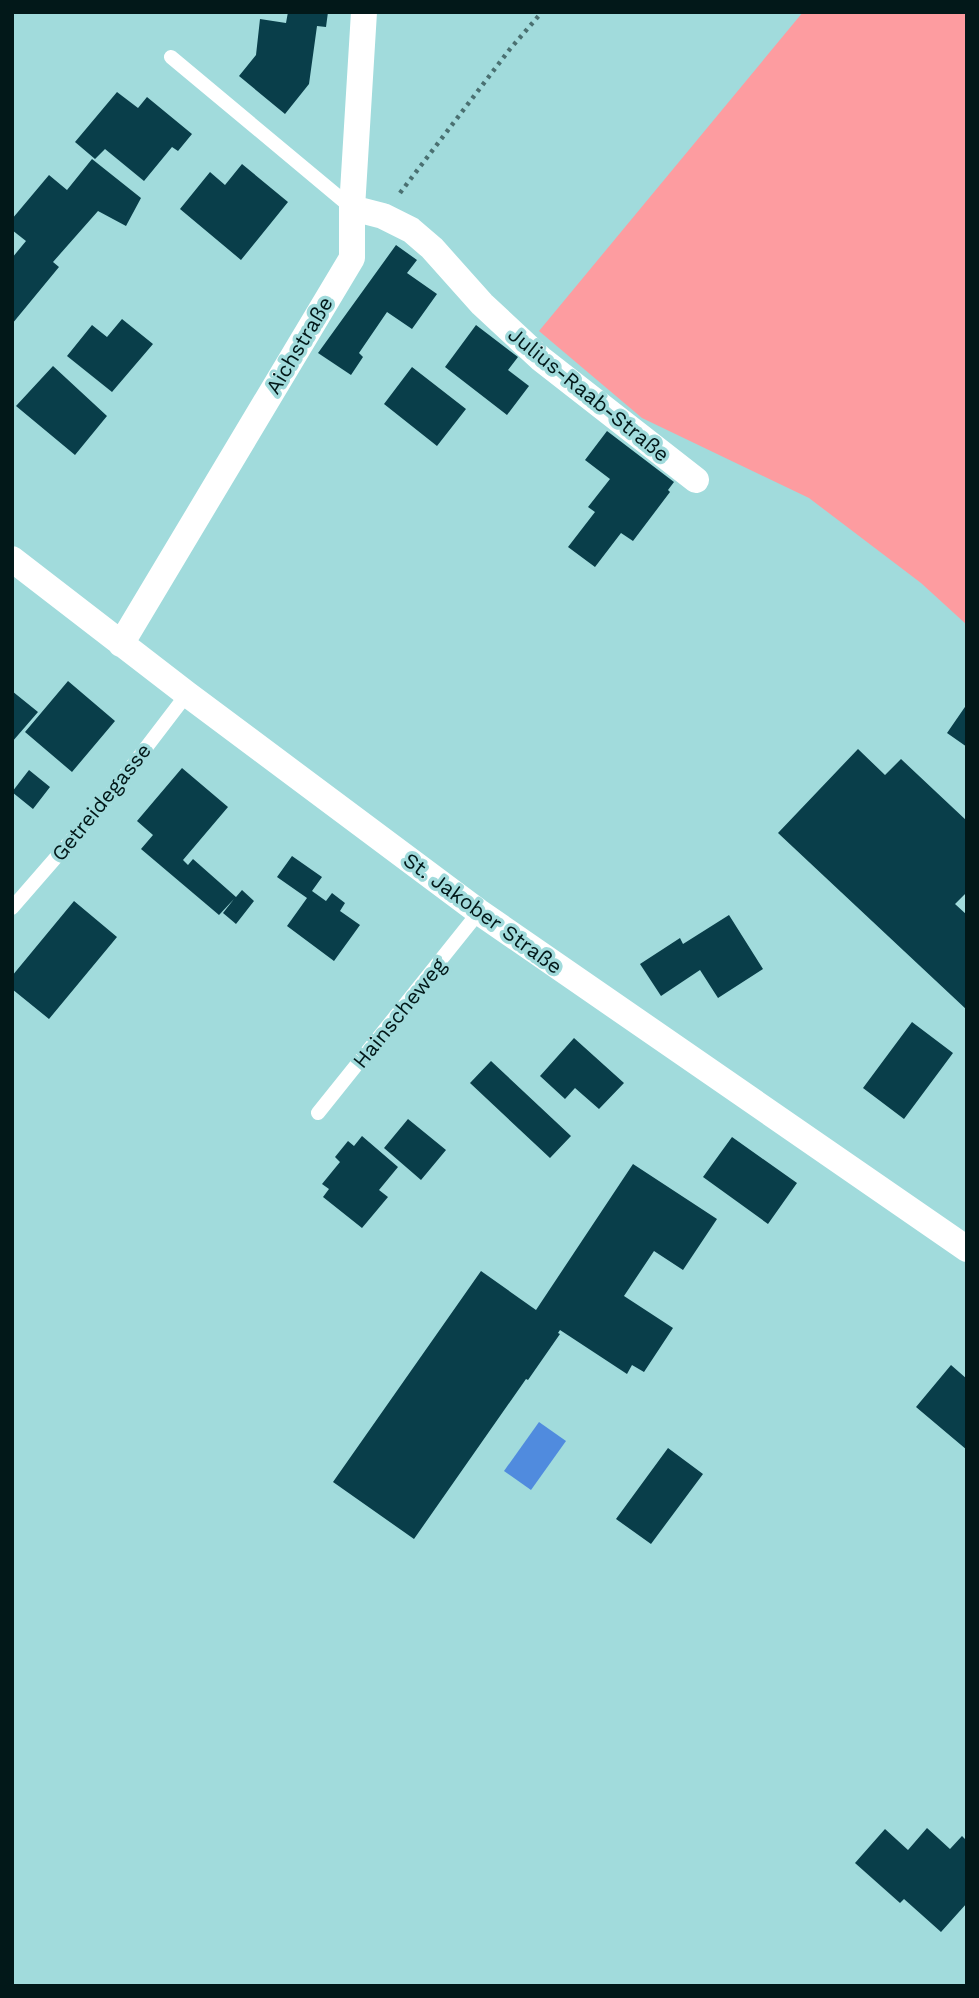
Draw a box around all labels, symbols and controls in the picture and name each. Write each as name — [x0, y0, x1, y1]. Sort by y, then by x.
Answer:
street label: Aichstraße — [260, 292, 338, 398]
street label: Julius-Raab-Straße — [503, 321, 675, 467]
street label: Getreidegasse — [46, 738, 156, 866]
street label: St. Jakober Straße — [399, 847, 567, 979]
street label: Hainscheweg — [347, 952, 451, 1073]

